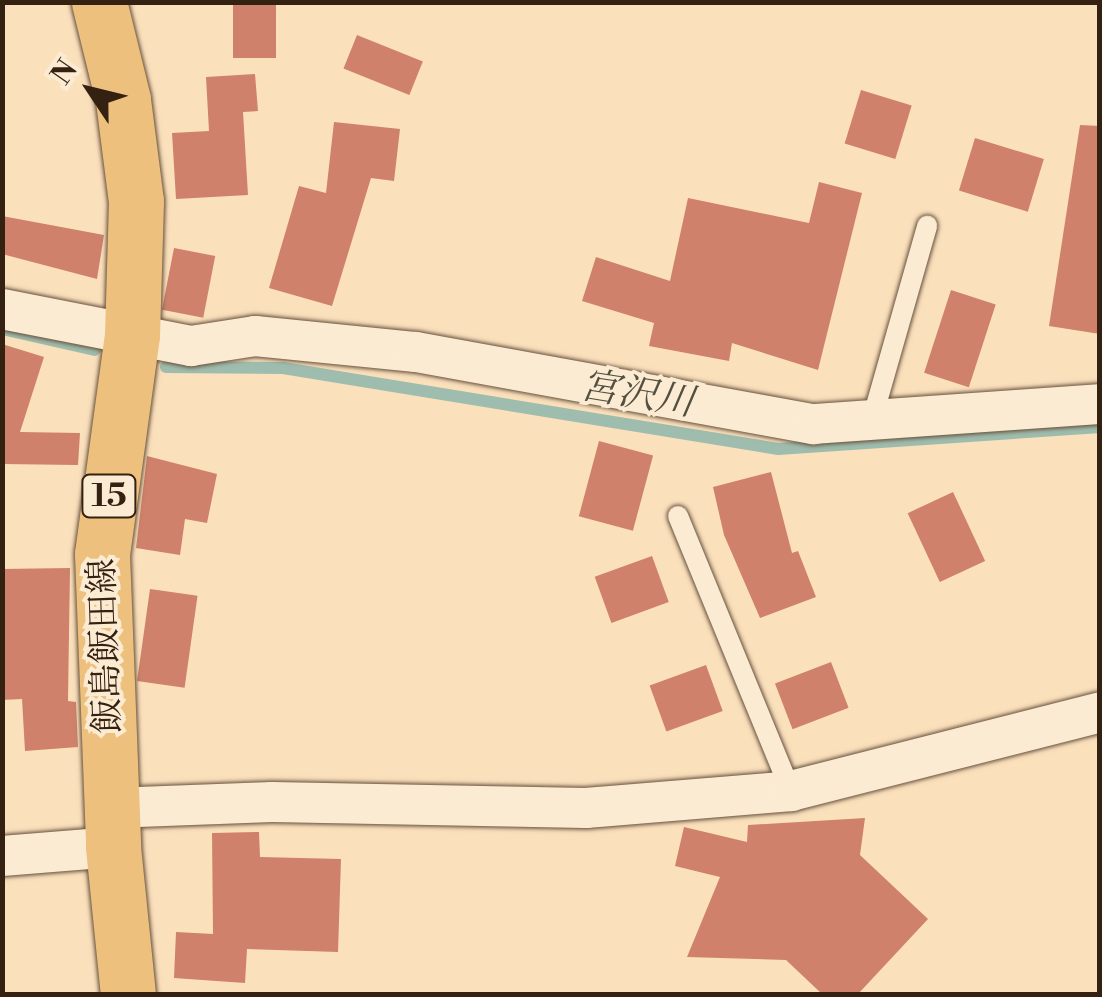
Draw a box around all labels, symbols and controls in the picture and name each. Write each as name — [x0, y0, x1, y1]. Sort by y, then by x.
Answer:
north arrow — [40, 40, 140, 140]
text: N — [44, 53, 86, 92]
water label: 宮沢川 — [577, 364, 697, 426]
road number: 15 — [79, 469, 139, 523]
street label: 飯島飯田線 — [82, 558, 130, 734]

